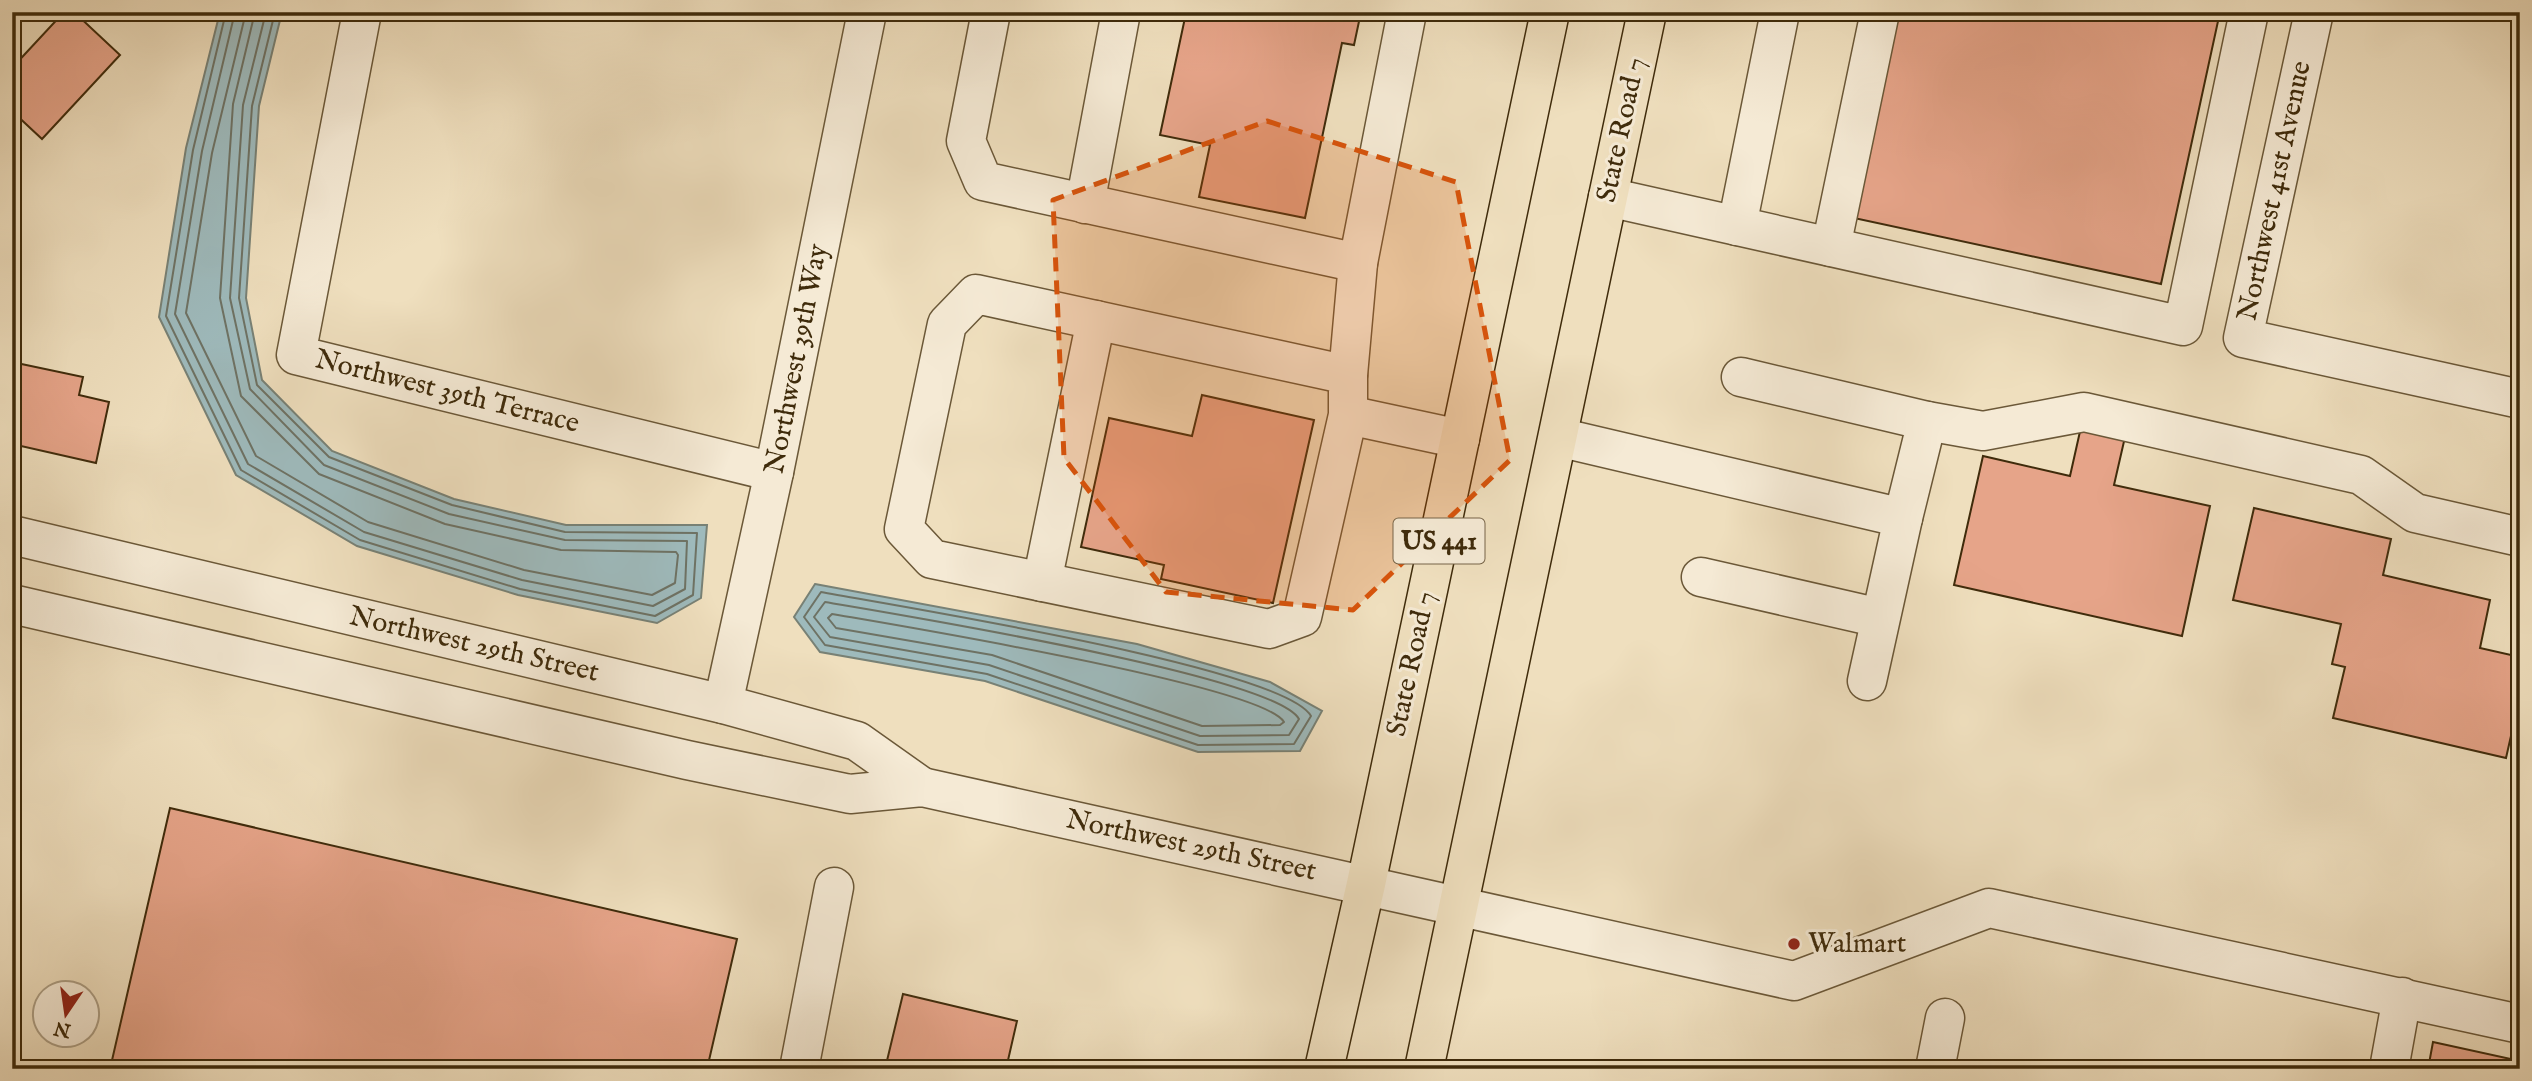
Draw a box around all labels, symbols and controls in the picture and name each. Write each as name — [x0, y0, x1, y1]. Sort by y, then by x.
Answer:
street label: State Road 7 — [1590, 54, 1654, 206]
street label: Northwest 41st Avenue — [2230, 58, 2320, 324]
street label: Northwest 39th Way — [758, 241, 836, 477]
street label: Northwest 39th Terrace — [311, 342, 583, 442]
road number: US 441 — [1394, 519, 1484, 564]
street label: State Road 7 — [1380, 588, 1444, 740]
street label: Northwest 29th Street — [346, 599, 603, 691]
street label: Northwest 29th Street — [1063, 802, 1320, 890]
place label: Walmart — [1808, 927, 1907, 962]
marker: Walmart — [1786, 936, 1802, 952]
north arrow — [32, 979, 102, 1050]
text: N — [51, 1015, 74, 1042]

